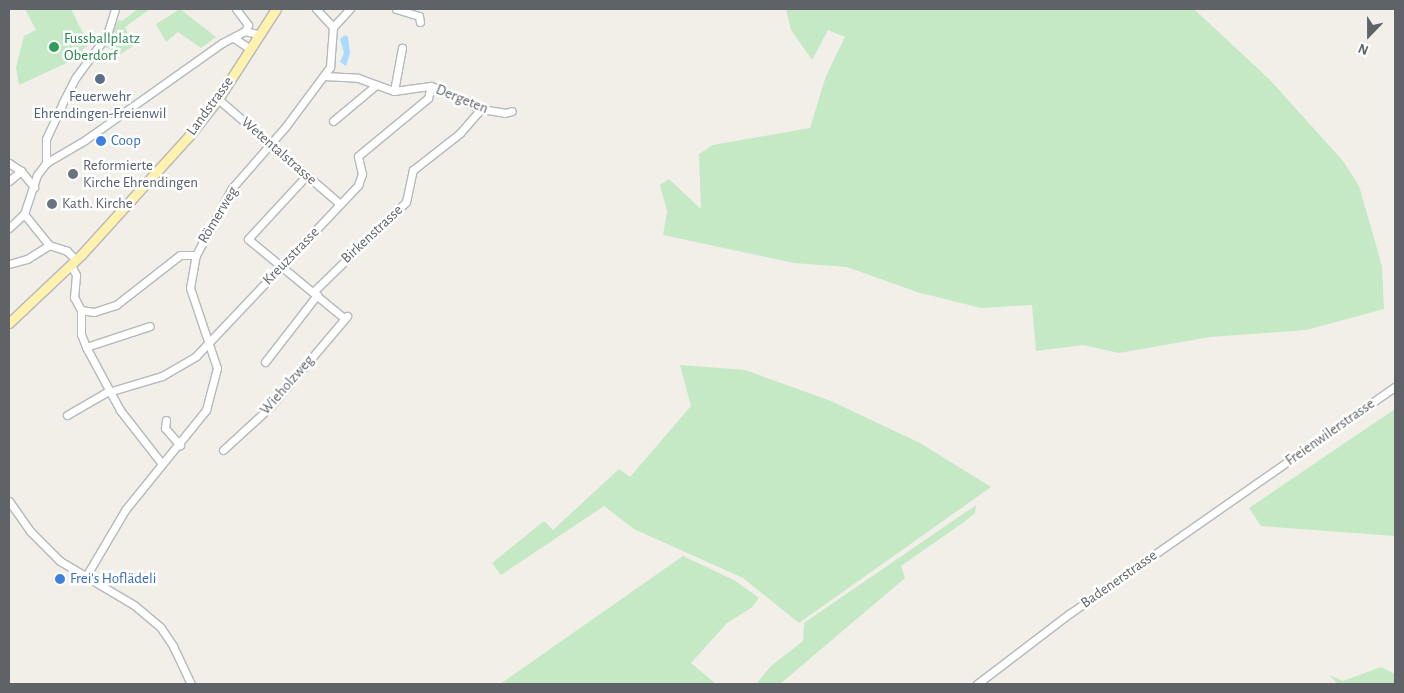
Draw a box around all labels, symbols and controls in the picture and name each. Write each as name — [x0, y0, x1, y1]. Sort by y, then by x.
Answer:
north arrow — [1344, 10, 1394, 60]
place label: Fussballplatz Oberdorf — [64, 29, 140, 64]
marker: Fussballplatz Oberdorf — [48, 41, 60, 53]
text: N — [1356, 41, 1371, 57]
marker: Feuerwehr Ehrendingen-Freienwil — [94, 73, 106, 85]
street label: Landstrasse — [183, 73, 237, 139]
street label: Dergeten — [433, 80, 491, 118]
place label: Feuerwehr Ehrendingen-Freienwil — [34, 87, 166, 122]
street label: Wetentalstrasse — [238, 113, 320, 189]
place label: Coop — [111, 132, 141, 150]
marker: Coop — [95, 135, 107, 147]
place label: Reformierte Kirche Ehrendingen — [83, 156, 198, 191]
marker: Reformierte Kirche Ehrendingen — [67, 168, 79, 180]
street label: Römerweg — [194, 183, 242, 247]
place label: Kath. Kirche — [62, 195, 133, 213]
marker: Kath. Kirche — [46, 198, 58, 210]
street label: Birkenstrasse — [337, 201, 407, 267]
street label: Kreuzstrasse — [259, 223, 323, 289]
street label: Wieholzweg — [256, 352, 318, 418]
street label: Freienwilerstrasse — [1282, 395, 1378, 469]
street label: Badenerstrasse — [1077, 546, 1161, 612]
place label: Frei's Hoflädeli — [70, 570, 156, 588]
marker: Frei's Hoflädeli — [54, 573, 66, 585]

